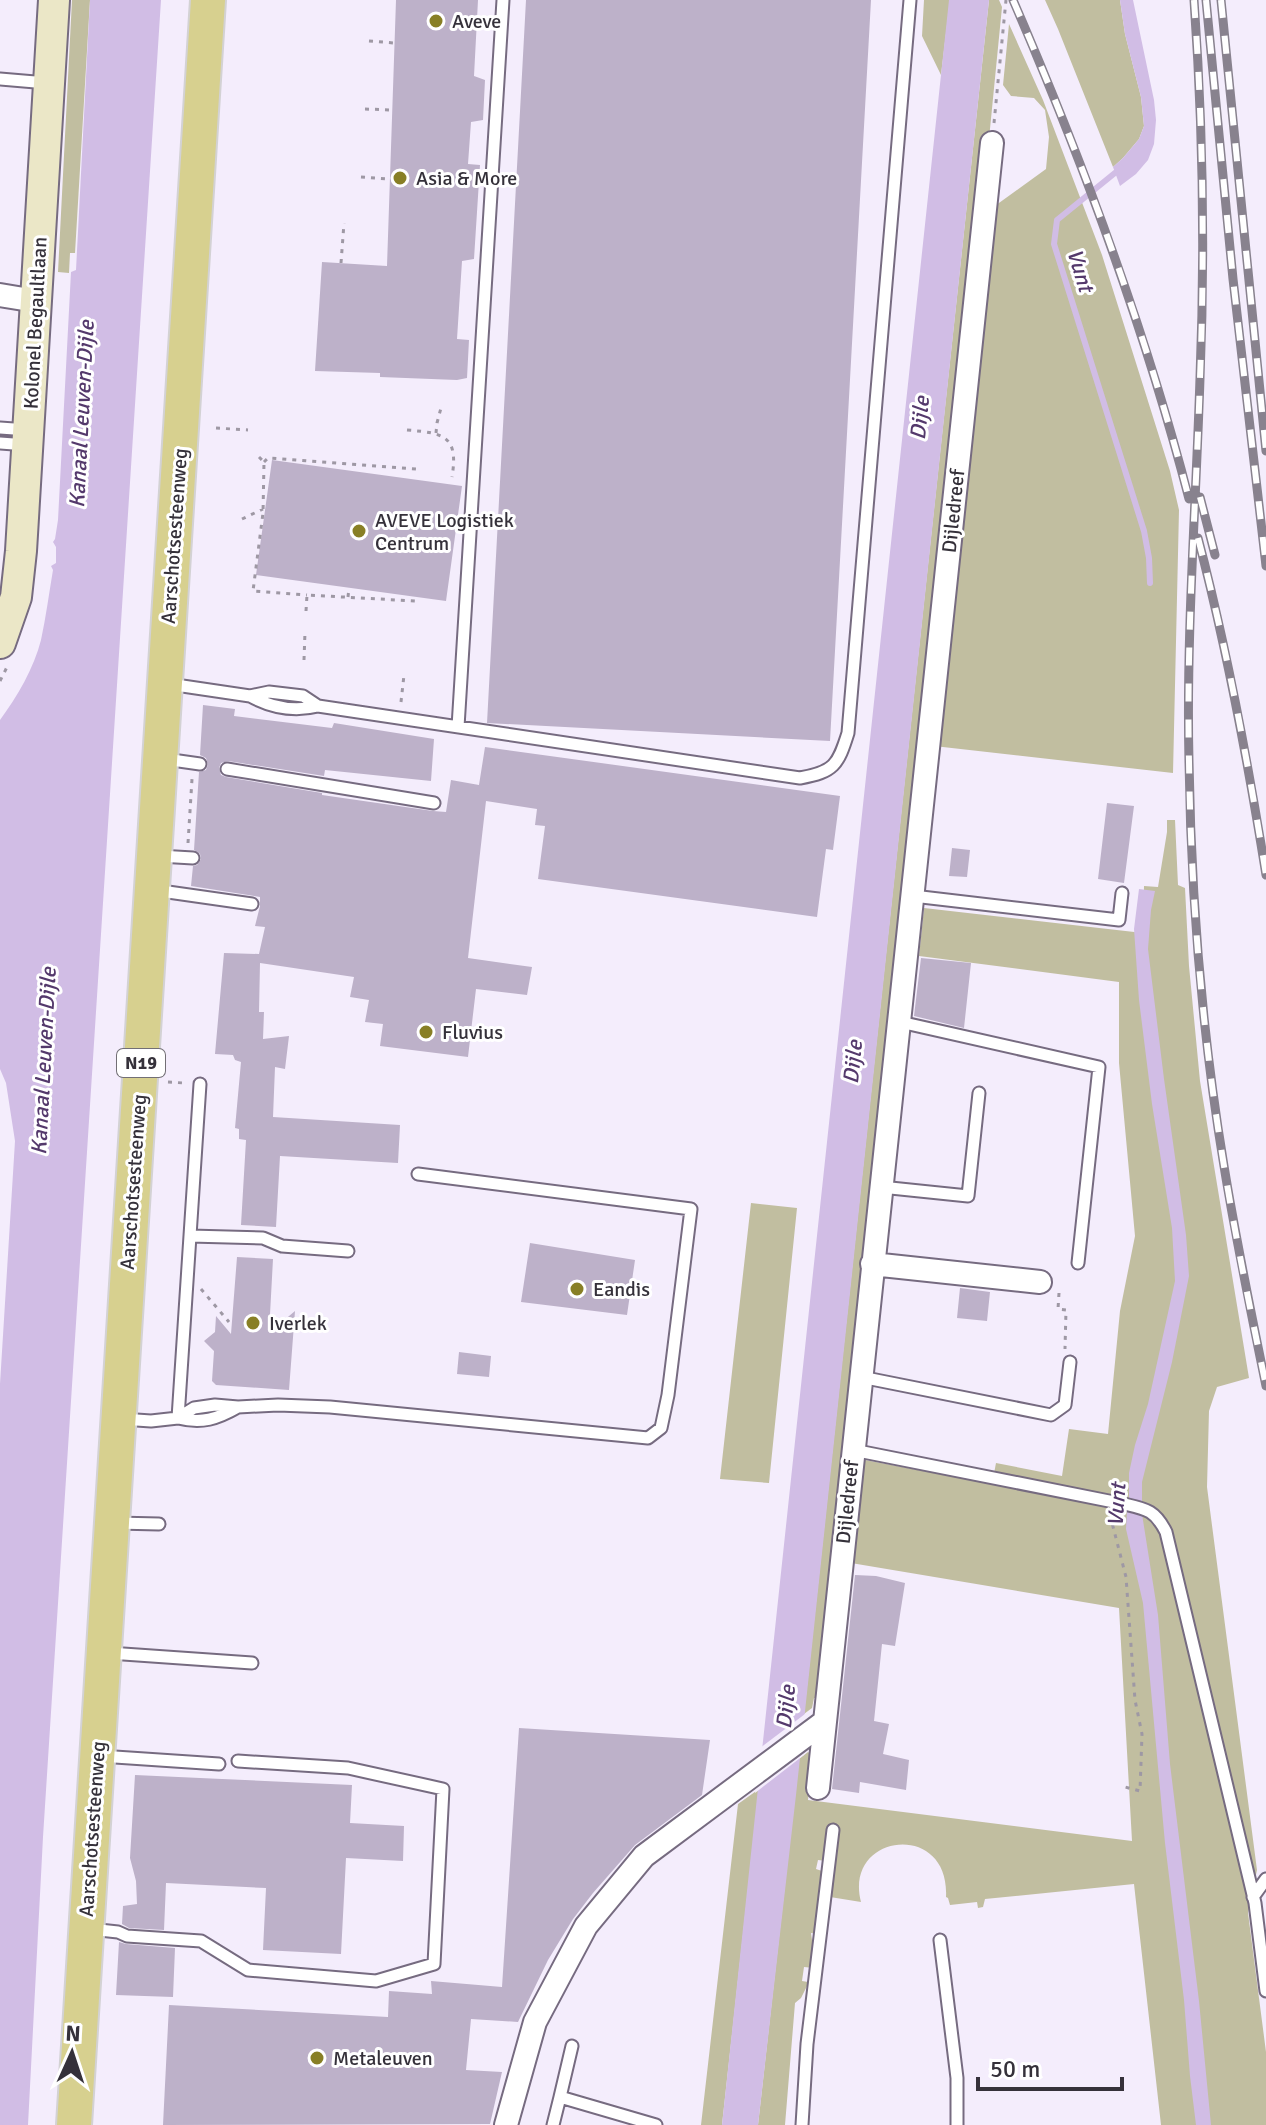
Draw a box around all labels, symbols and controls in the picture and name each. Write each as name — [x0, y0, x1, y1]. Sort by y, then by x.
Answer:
place label: Aveve — [452, 9, 501, 34]
marker: Aveve — [427, 12, 445, 30]
place label: Asia & More — [416, 166, 517, 191]
marker: Asia & More — [391, 169, 409, 187]
street label: Kolonel Begaultlaan — [18, 236, 52, 410]
water label: Vunt — [1061, 245, 1100, 297]
water label: Kanaal Leuven-Dijle — [63, 319, 100, 509]
water label: Dijle — [904, 394, 935, 441]
street label: Aarschotsesteenweg — [156, 448, 193, 625]
street label: Dijledreef — [937, 467, 970, 554]
place label: AVEVE Logistiek Centrum — [375, 508, 514, 556]
marker: AVEVE Logistiek Centrum — [350, 522, 368, 540]
water label: Kanaal Leuven-Dijle — [25, 966, 62, 1156]
place label: Fluvius — [442, 1020, 503, 1045]
marker: Fluvius — [417, 1023, 435, 1041]
water label: Dijle — [837, 1038, 868, 1085]
road number: N19 — [117, 1049, 165, 1077]
street label: Aarschotsesteenweg — [115, 1094, 152, 1271]
place label: Eandis — [593, 1277, 650, 1302]
marker: Eandis — [568, 1280, 586, 1298]
place label: Iverlek — [269, 1311, 327, 1336]
marker: Iverlek — [244, 1314, 262, 1332]
street label: Dijledreef — [831, 1458, 864, 1545]
water label: Vunt — [1102, 1480, 1132, 1528]
water label: Dijle — [770, 1683, 801, 1730]
street label: Aarschotsesteenweg — [74, 1741, 111, 1918]
north arrow — [32, 2013, 112, 2093]
text: N — [65, 2020, 81, 2047]
scale bar — [978, 2041, 1122, 2091]
place label: Metaleuven — [333, 2046, 433, 2071]
marker: Metaleuven — [308, 2049, 326, 2067]
text: 50 m — [990, 2054, 1040, 2084]

